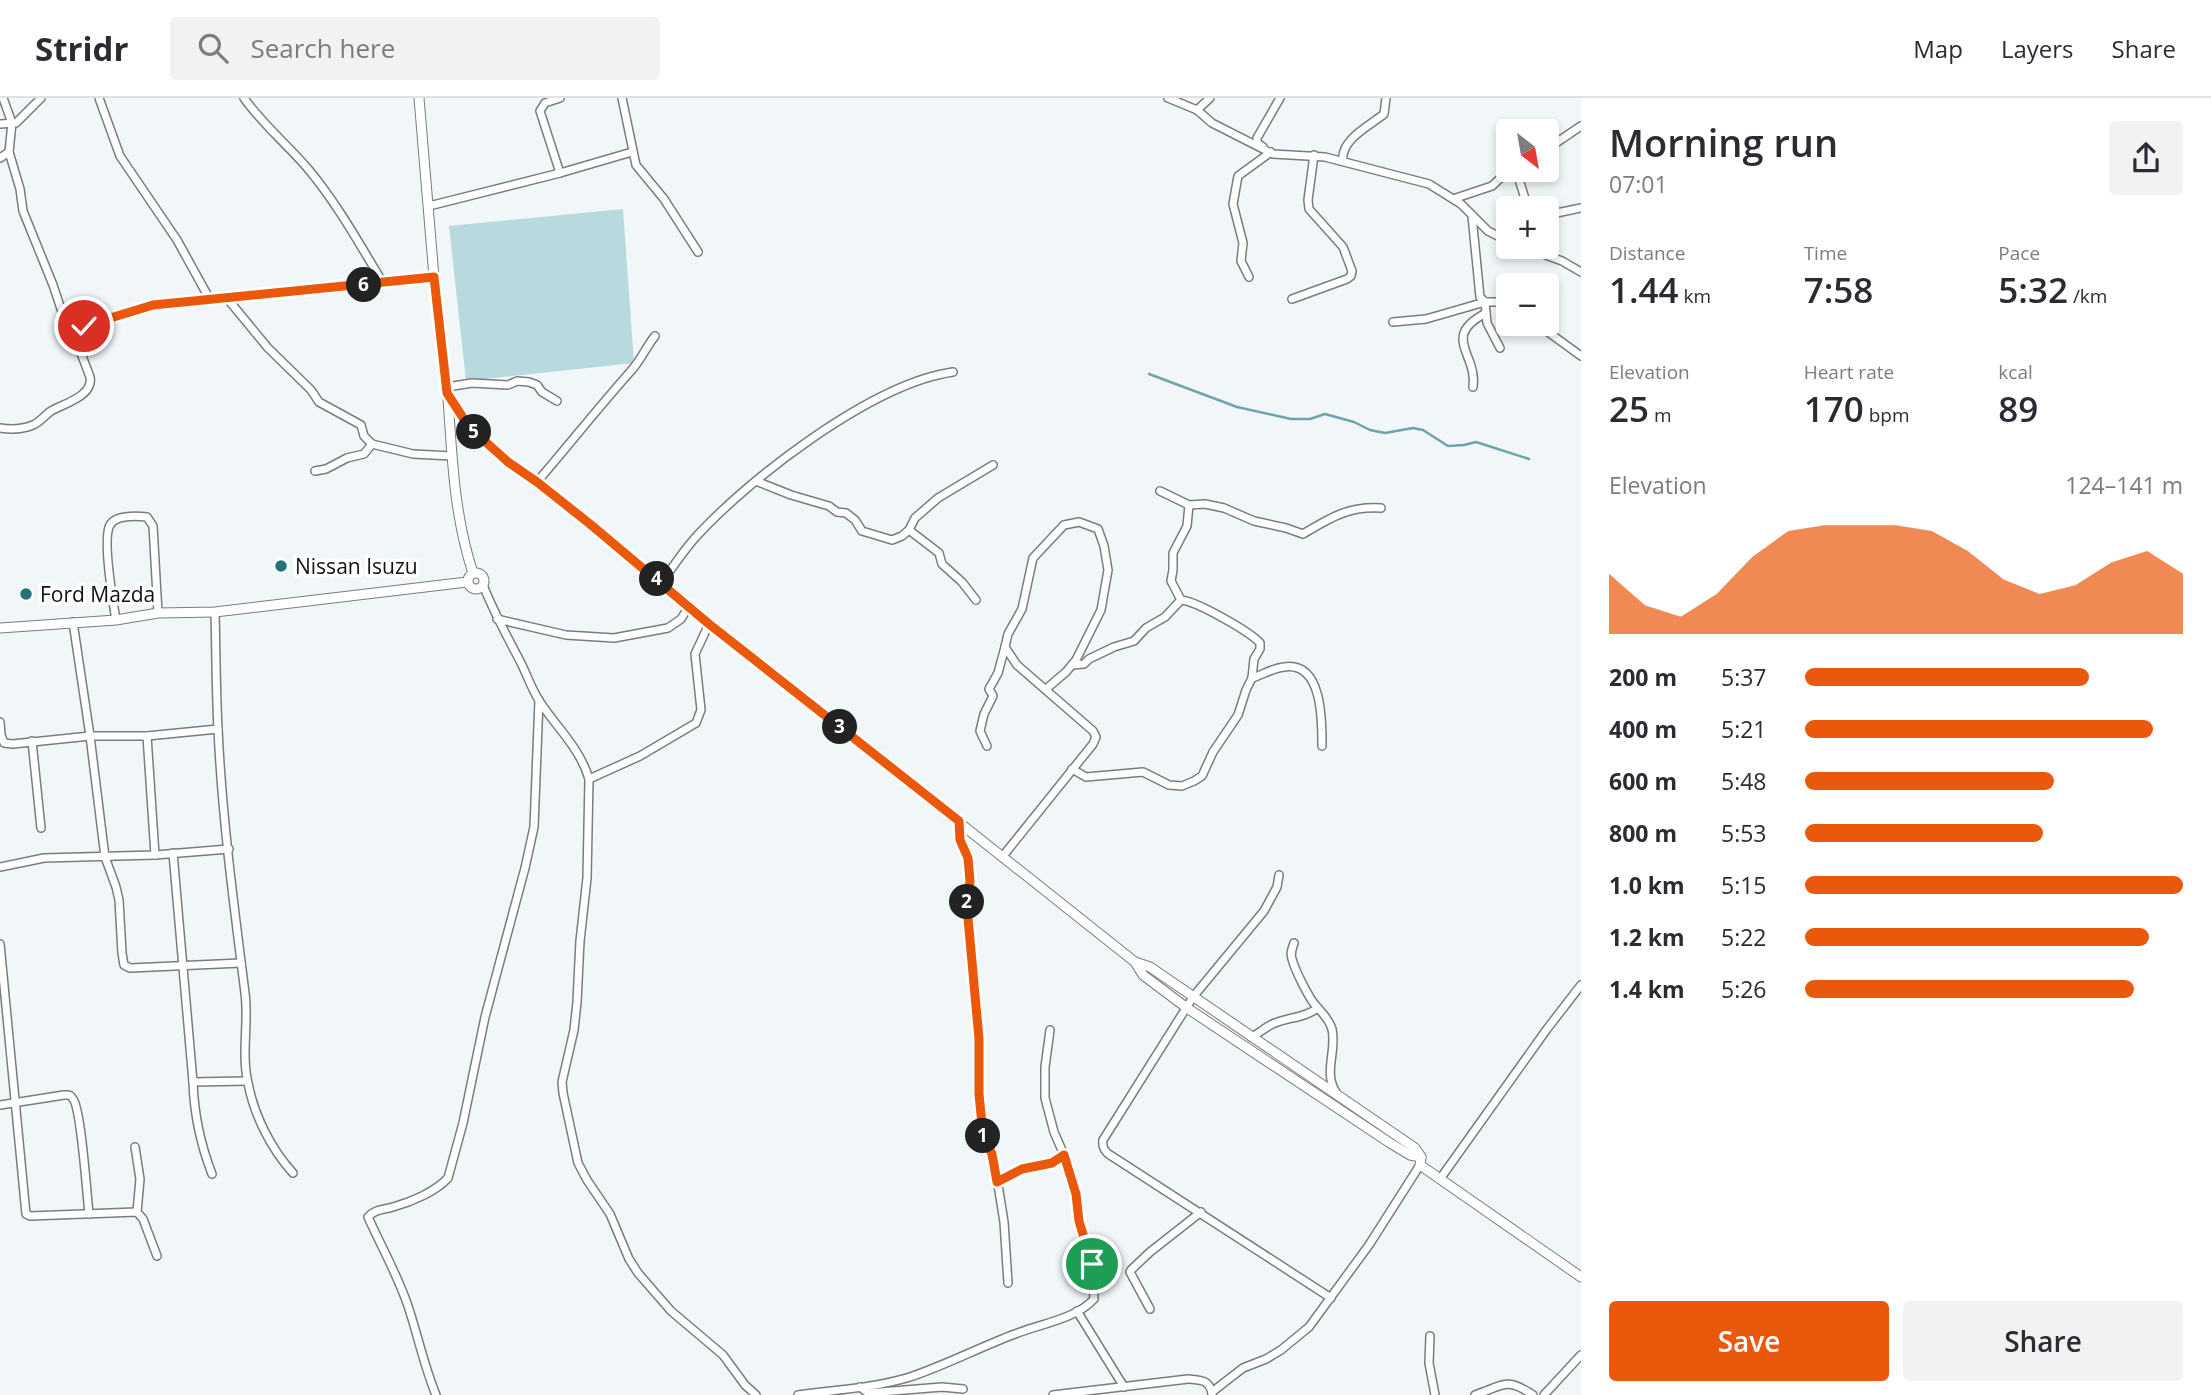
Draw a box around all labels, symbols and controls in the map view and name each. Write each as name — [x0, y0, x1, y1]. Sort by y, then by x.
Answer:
search box — [170, 17, 660, 80]
text: Stridr — [35, 26, 128, 71]
icon: search — [194, 29, 232, 67]
text: Search here — [250, 30, 395, 66]
text: Map — [1913, 32, 1963, 65]
text: Layers — [2001, 32, 2074, 65]
text: Share — [2112, 32, 2176, 65]
text: Morning run — [1609, 116, 1838, 168]
north arrow — [1496, 119, 1559, 182]
map controls — [1496, 119, 1559, 336]
button: share — [2109, 121, 2183, 195]
text: 07:01 — [1609, 168, 1668, 200]
button: + — [1496, 196, 1559, 259]
text: Distance — [1609, 240, 1685, 266]
text: Time — [1804, 240, 1847, 266]
text: Pace — [1998, 240, 2040, 266]
text: 1.44 — [1609, 266, 1679, 313]
text: 7:58 — [1804, 266, 1873, 313]
text: 5:32 — [1998, 266, 2068, 313]
pin: 6 — [346, 268, 382, 302]
text: 6 — [358, 271, 369, 297]
button: − — [1496, 273, 1559, 336]
text: km — [1679, 283, 1711, 309]
text: /km — [2068, 283, 2107, 309]
pin — [54, 296, 114, 356]
icon: check — [65, 307, 103, 345]
text: Elevation — [1609, 359, 1690, 385]
text: Heart rate — [1804, 359, 1894, 385]
text: kcal — [1998, 359, 2033, 385]
text: 25 — [1609, 385, 1649, 432]
text: 170 — [1804, 385, 1864, 432]
text: 89 — [1998, 385, 2038, 432]
text: m — [1649, 402, 1672, 428]
text: bpm — [1864, 402, 1909, 428]
pin: 5 — [456, 414, 491, 450]
text: 5 — [468, 418, 479, 444]
text: Elevation — [1609, 469, 1707, 501]
text: 124–141 m — [2065, 469, 2183, 501]
place label: Nissan Isuzu — [295, 552, 418, 580]
marker: Nissan Isuzu — [273, 558, 289, 574]
pin: 4 — [640, 561, 674, 596]
text: 4 — [651, 565, 662, 591]
place label: Ford Mazda — [40, 580, 155, 608]
marker: Ford Mazda — [18, 586, 34, 602]
text: 200 m — [1609, 661, 1677, 693]
text: 5:37 — [1721, 661, 1767, 693]
pin: 3 — [822, 710, 858, 744]
text: 3 — [834, 713, 845, 739]
text: 400 m — [1609, 713, 1677, 745]
text: 5:21 — [1721, 713, 1767, 745]
text: 600 m — [1609, 765, 1677, 797]
text: 5:48 — [1721, 765, 1767, 797]
text: 800 m — [1609, 817, 1677, 849]
text: 5:53 — [1721, 817, 1767, 849]
text: 1.0 km — [1609, 869, 1685, 901]
text: 5:15 — [1721, 869, 1767, 901]
pin: 2 — [950, 884, 984, 920]
text: 2 — [961, 888, 972, 914]
text: 1.2 km — [1609, 921, 1685, 953]
text: 5:22 — [1721, 921, 1767, 953]
text: 1.4 km — [1609, 973, 1685, 1005]
text: 5:26 — [1721, 973, 1767, 1005]
pin: 1 — [965, 1118, 1000, 1154]
text: 1 — [977, 1122, 988, 1148]
pin — [1062, 1234, 1122, 1294]
icon: arrive — [1073, 1245, 1111, 1283]
button: Save — [1609, 1301, 1889, 1381]
button: Share — [1903, 1301, 2183, 1381]

